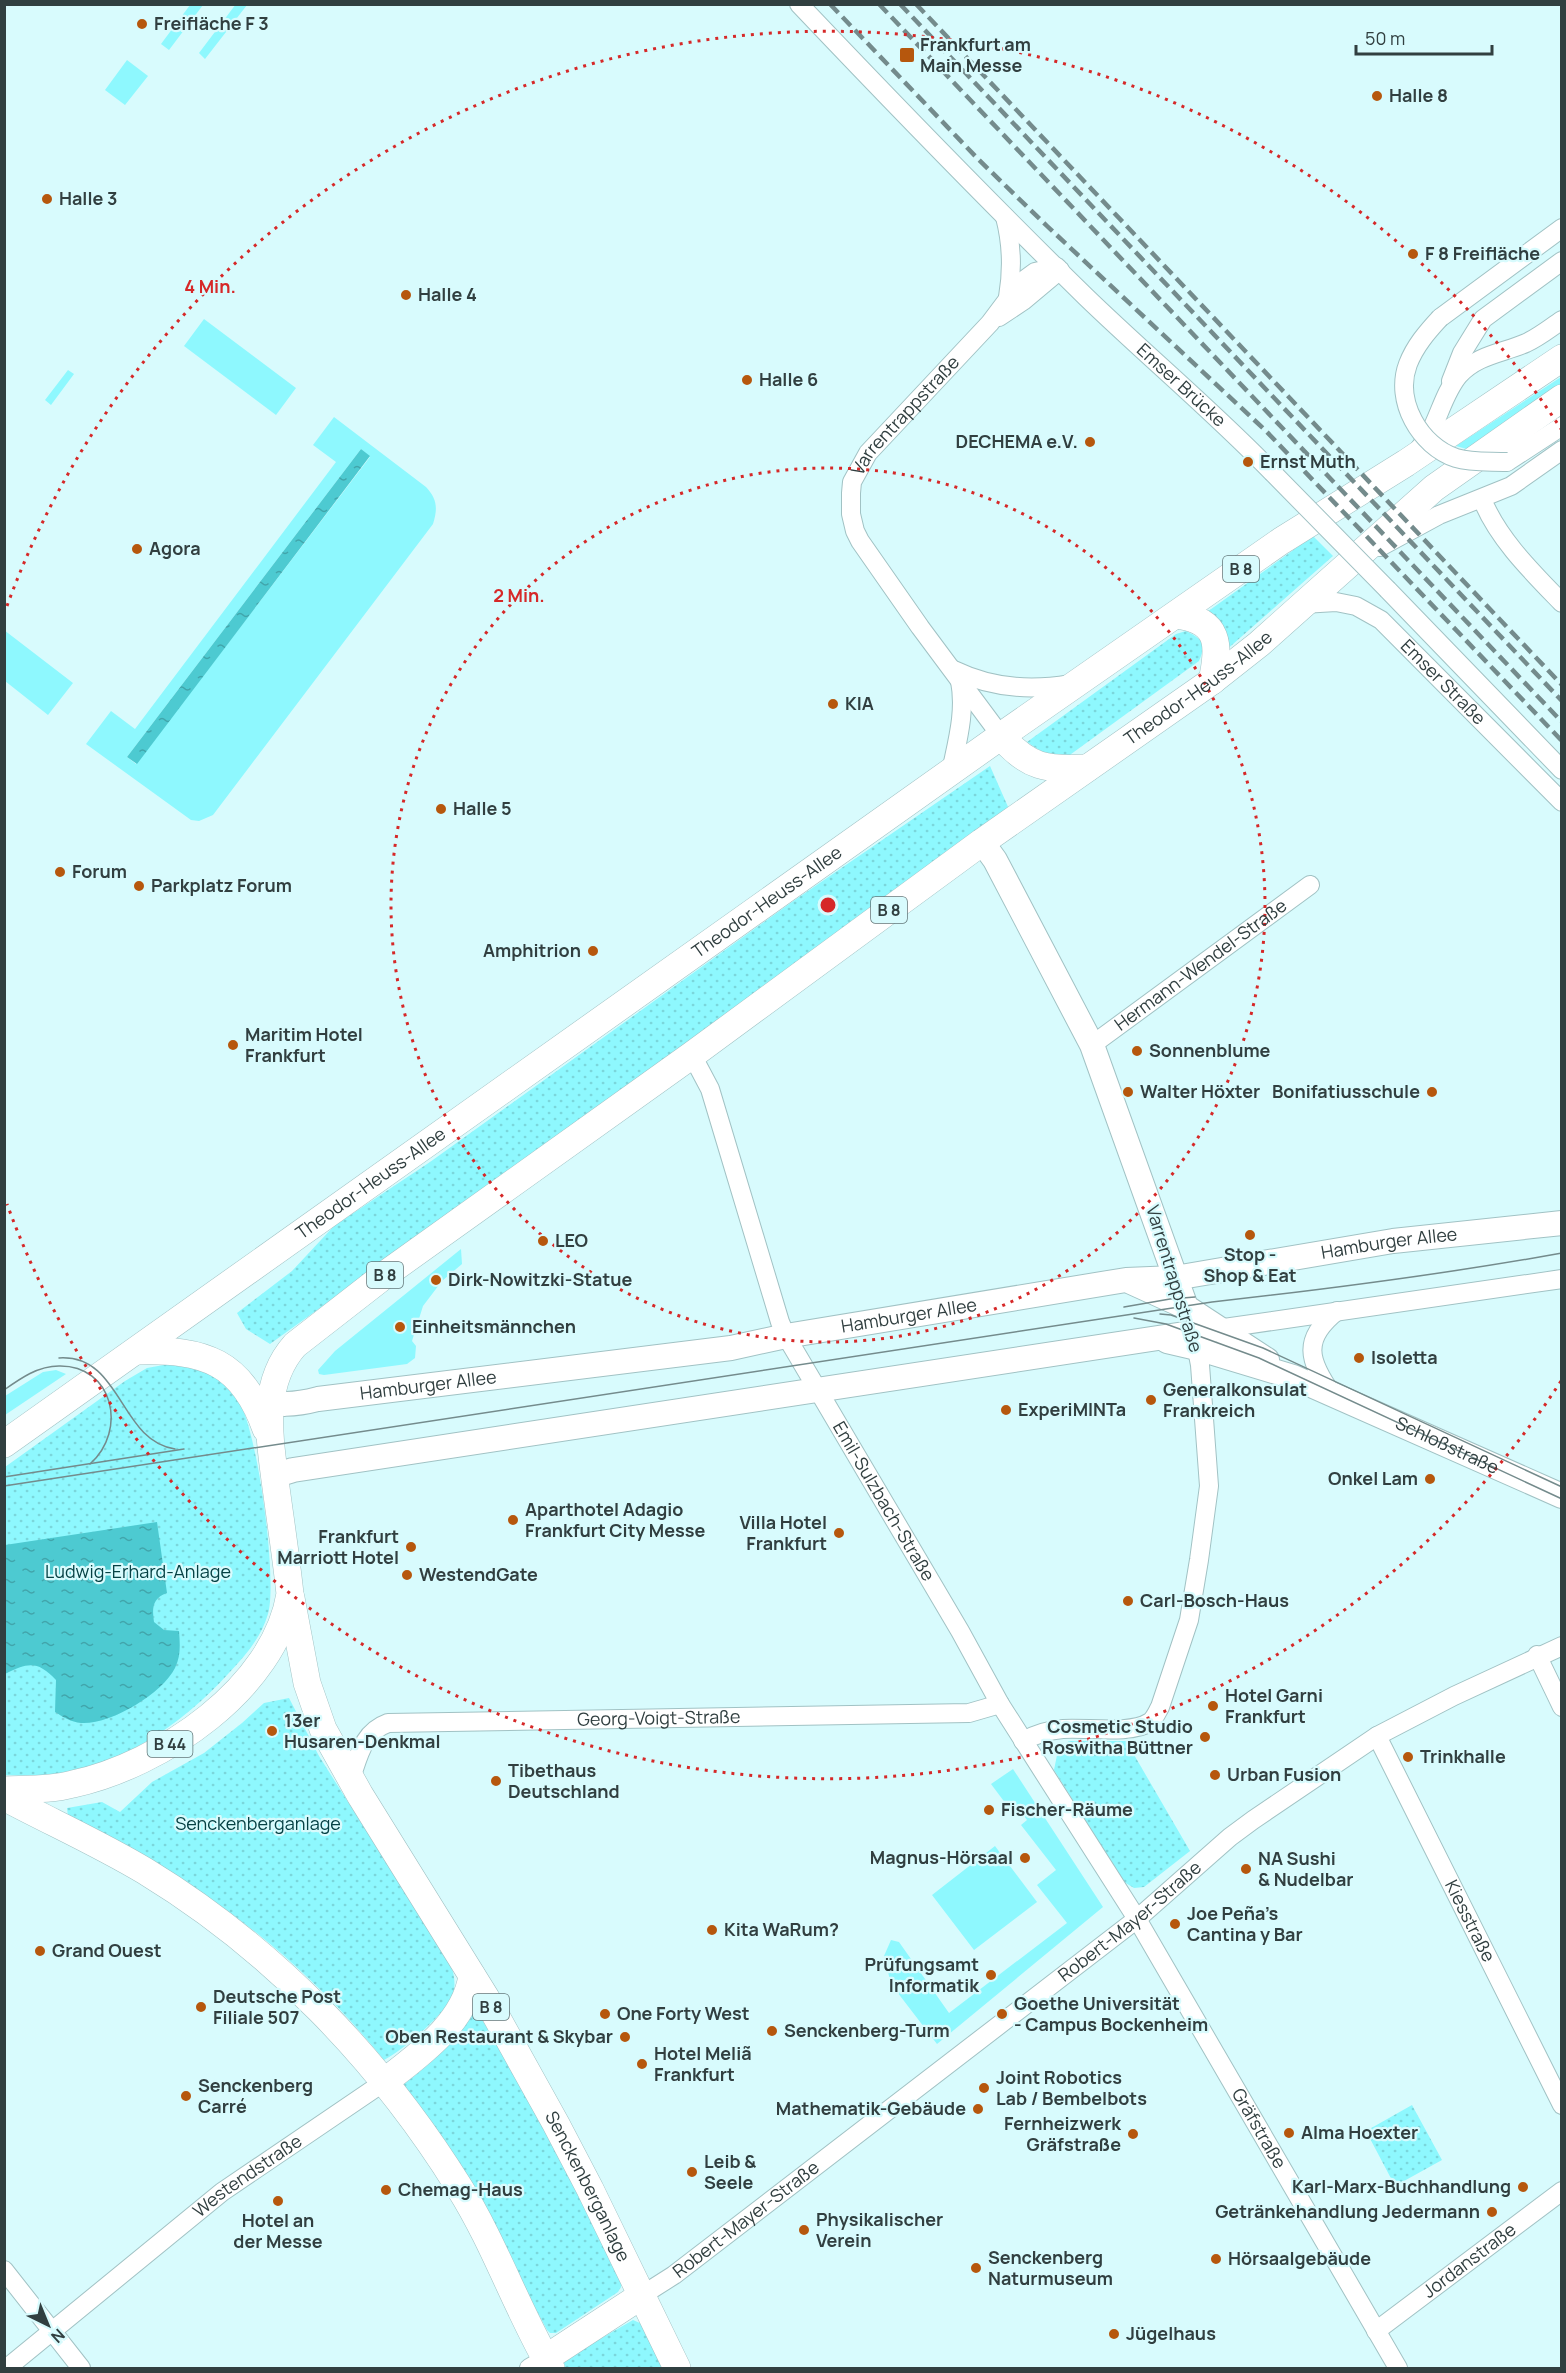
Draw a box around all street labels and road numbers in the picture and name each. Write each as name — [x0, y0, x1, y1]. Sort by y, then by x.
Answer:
street label: Emser Brücke — [1132, 337, 1232, 432]
street label: Varrentrappstraße — [845, 350, 964, 479]
road number: B 8 — [1223, 556, 1259, 582]
street label: Theodor-Heuss-Allee — [1119, 625, 1277, 750]
street label: Emser Straße — [1396, 634, 1491, 730]
street label: Theodor-Heuss-Allee — [687, 840, 846, 963]
street label: Hermann-Wendel-Straße — [1109, 893, 1291, 1036]
road number: B 8 — [871, 897, 907, 923]
street label: Theodor-Heuss-Allee — [291, 1121, 450, 1244]
street label: Varrentrappstraße — [1141, 1202, 1209, 1355]
street label: Hamburger Allee — [1319, 1221, 1458, 1264]
road number: B 8 — [367, 1262, 403, 1288]
street label: Hamburger Allee — [839, 1292, 979, 1338]
street label: Hamburger Allee — [359, 1364, 498, 1405]
street label: Schloßstraße — [1392, 1410, 1503, 1479]
street label: Emil-Sulzbach-Straße — [828, 1417, 941, 1585]
street label: Georg-Voigt-Straße — [577, 1704, 741, 1731]
road number: B 44 — [148, 1731, 192, 1757]
street label: Robert-Mayer-Straße — [1053, 1855, 1206, 1987]
street label: Kiesstraße — [1440, 1875, 1501, 1966]
road number: B 8 — [473, 1994, 509, 2020]
street label: Gräfstraße — [1227, 2083, 1292, 2173]
street label: Senckenberganlage — [540, 2106, 636, 2265]
street label: Westendstraße — [187, 2128, 306, 2222]
street label: Robert-Mayer-Straße — [667, 2155, 824, 2283]
street label: Jordanstraße — [1417, 2217, 1520, 2303]

